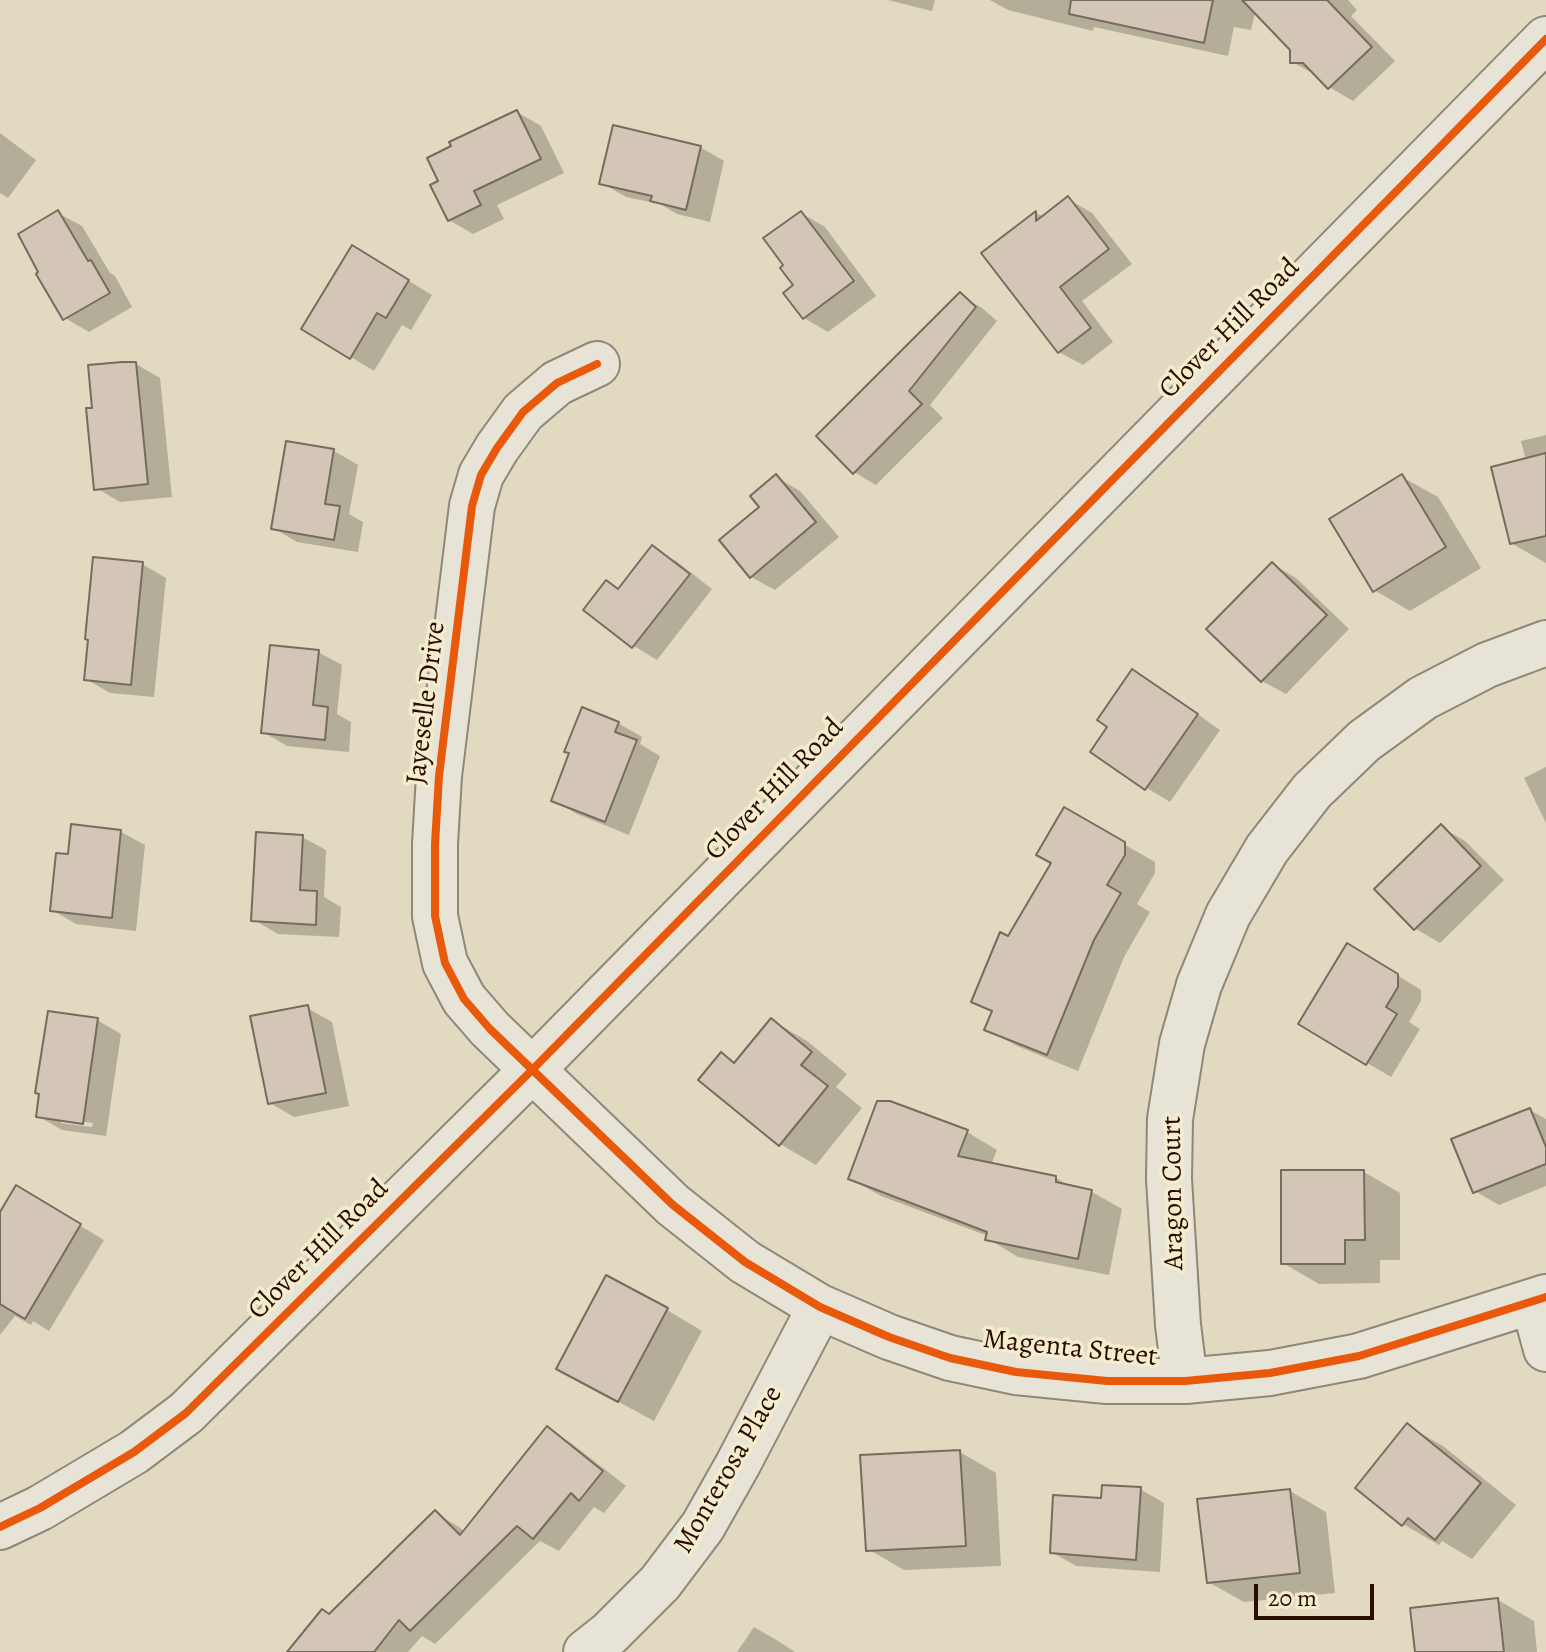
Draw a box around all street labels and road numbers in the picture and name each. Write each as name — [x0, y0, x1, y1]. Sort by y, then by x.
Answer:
street label: Clover Hill Road — [1153, 252, 1307, 406]
street label: Jayeselle Drive — [400, 620, 454, 786]
street label: Clover Hill Road — [699, 712, 851, 868]
street label: Aragon Court — [1156, 1116, 1192, 1270]
street label: Clover Hill Road — [242, 1173, 396, 1327]
street label: Magenta Street — [981, 1323, 1159, 1375]
street label: Monterosa Place — [668, 1380, 790, 1560]

